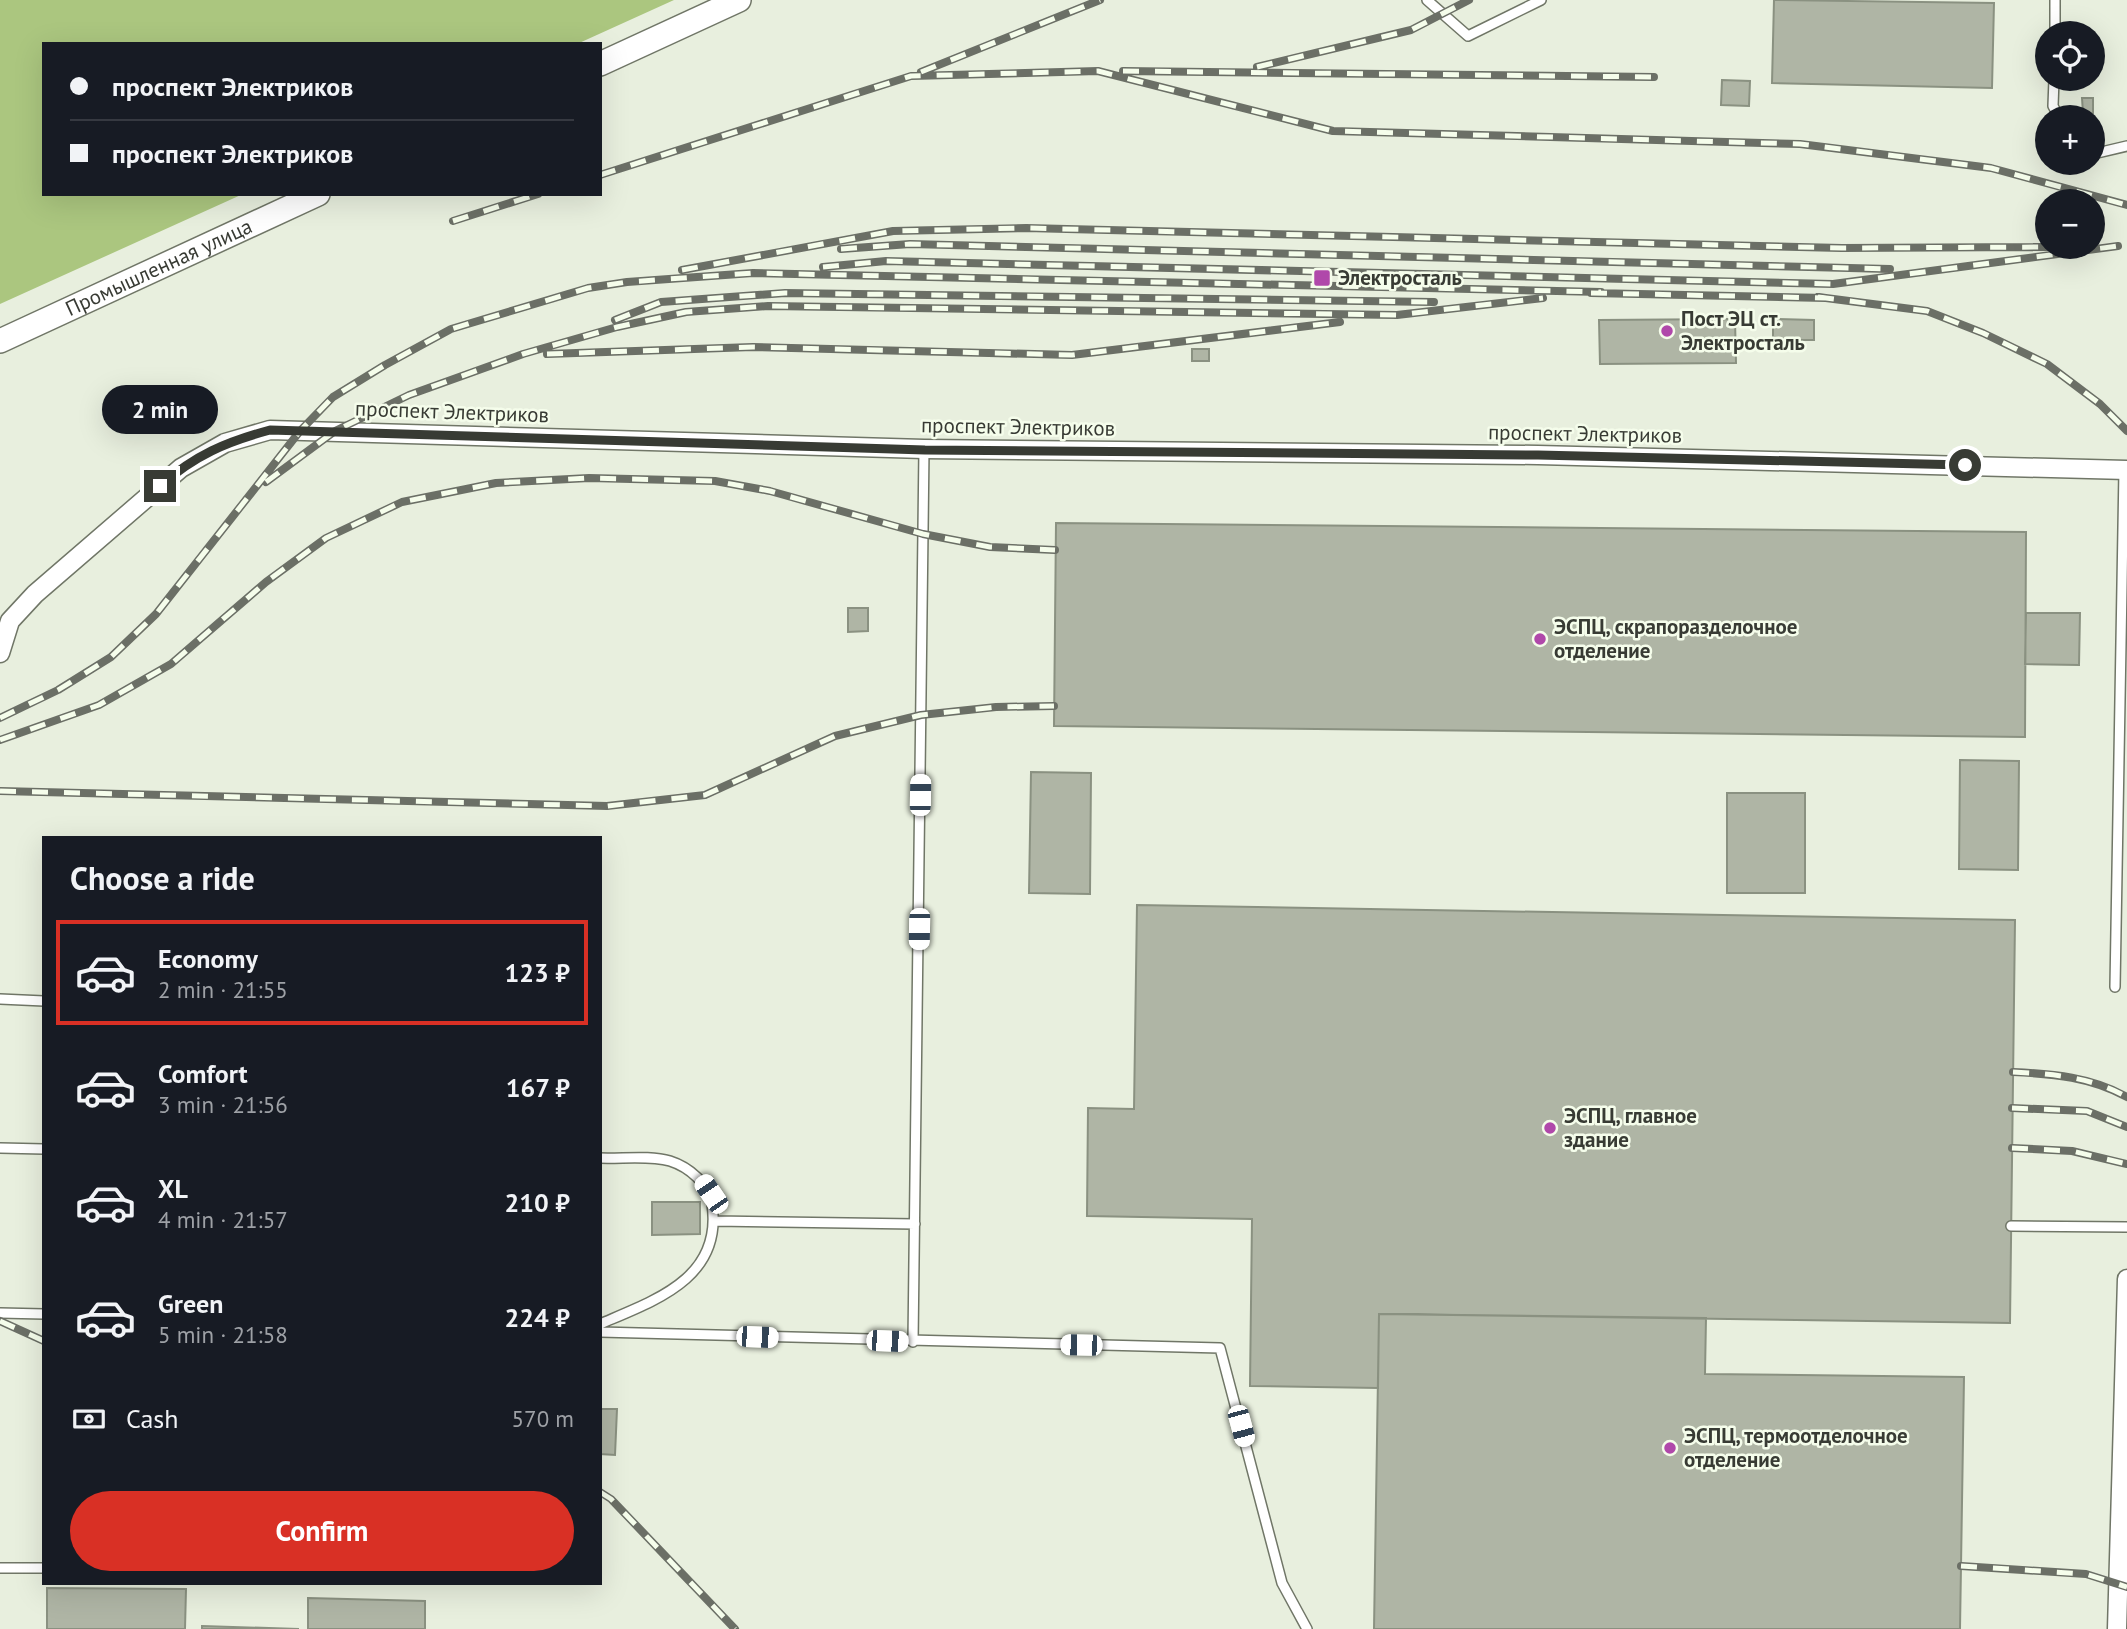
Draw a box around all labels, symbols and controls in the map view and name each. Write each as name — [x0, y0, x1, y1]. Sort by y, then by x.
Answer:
map controls — [2035, 21, 2105, 259]
button: locate — [2035, 21, 2105, 91]
text: проспект Электриков — [112, 70, 353, 103]
button: + — [2035, 105, 2105, 175]
text: проспект Электриков — [112, 137, 353, 170]
button: − — [2035, 189, 2105, 259]
street label: Промышленная улица — [61, 212, 256, 322]
place label: Электросталь — [1338, 264, 1462, 291]
marker: Электросталь — [1312, 268, 1332, 288]
place label: Пост ЭЦ ст. Электросталь — [1681, 305, 1805, 356]
marker: Пост ЭЦ ст. Электросталь — [1659, 323, 1675, 339]
callout: 2 min — [102, 384, 218, 434]
text: 2 min — [132, 395, 188, 424]
street label: проспект Электриков — [355, 395, 549, 428]
street label: проспект Электриков — [921, 411, 1115, 442]
street label: проспект Электриков — [1488, 418, 1682, 449]
route start — [1949, 449, 1981, 481]
route end — [144, 470, 176, 502]
place label: ЭСПЦ, скрапоразделочное отделение — [1554, 613, 1797, 664]
marker: ЭСПЦ, скрапоразделочное отделение — [1532, 631, 1548, 647]
car — [910, 774, 931, 816]
text: Choose a ride — [70, 857, 255, 899]
car — [909, 908, 930, 950]
icon: car — [74, 941, 137, 1004]
text: Economy — [158, 942, 258, 975]
text: 123 ₽ — [504, 956, 570, 989]
text: 2 min · 21:55 — [158, 975, 288, 1004]
icon: car — [74, 1056, 137, 1119]
text: Comfort — [158, 1057, 248, 1090]
text: 167 ₽ — [506, 1071, 570, 1104]
text: 3 min · 21:56 — [158, 1090, 288, 1119]
place label: ЭСПЦ, главное здание — [1564, 1102, 1697, 1153]
marker: ЭСПЦ, главное здание — [1542, 1120, 1558, 1136]
icon: car — [74, 1171, 137, 1234]
car — [691, 1171, 732, 1217]
text: XL — [158, 1172, 188, 1205]
text: 210 ₽ — [504, 1186, 570, 1219]
text: 4 min · 21:57 — [158, 1205, 288, 1234]
icon: car — [74, 1286, 137, 1349]
text: Green — [158, 1287, 223, 1320]
text: 224 ₽ — [504, 1301, 570, 1334]
text: 5 min · 21:58 — [158, 1320, 288, 1349]
car — [736, 1326, 779, 1348]
car — [866, 1330, 909, 1352]
car — [1060, 1334, 1103, 1356]
icon: cash — [70, 1400, 108, 1438]
text: Cash — [126, 1402, 178, 1435]
car — [1226, 1403, 1257, 1449]
text: 570 m — [512, 1404, 574, 1433]
place label: ЭСПЦ, термоотделочное отделение — [1684, 1422, 1908, 1473]
marker: ЭСПЦ, термоотделочное отделение — [1662, 1440, 1678, 1456]
button: Confirm — [70, 1491, 574, 1571]

